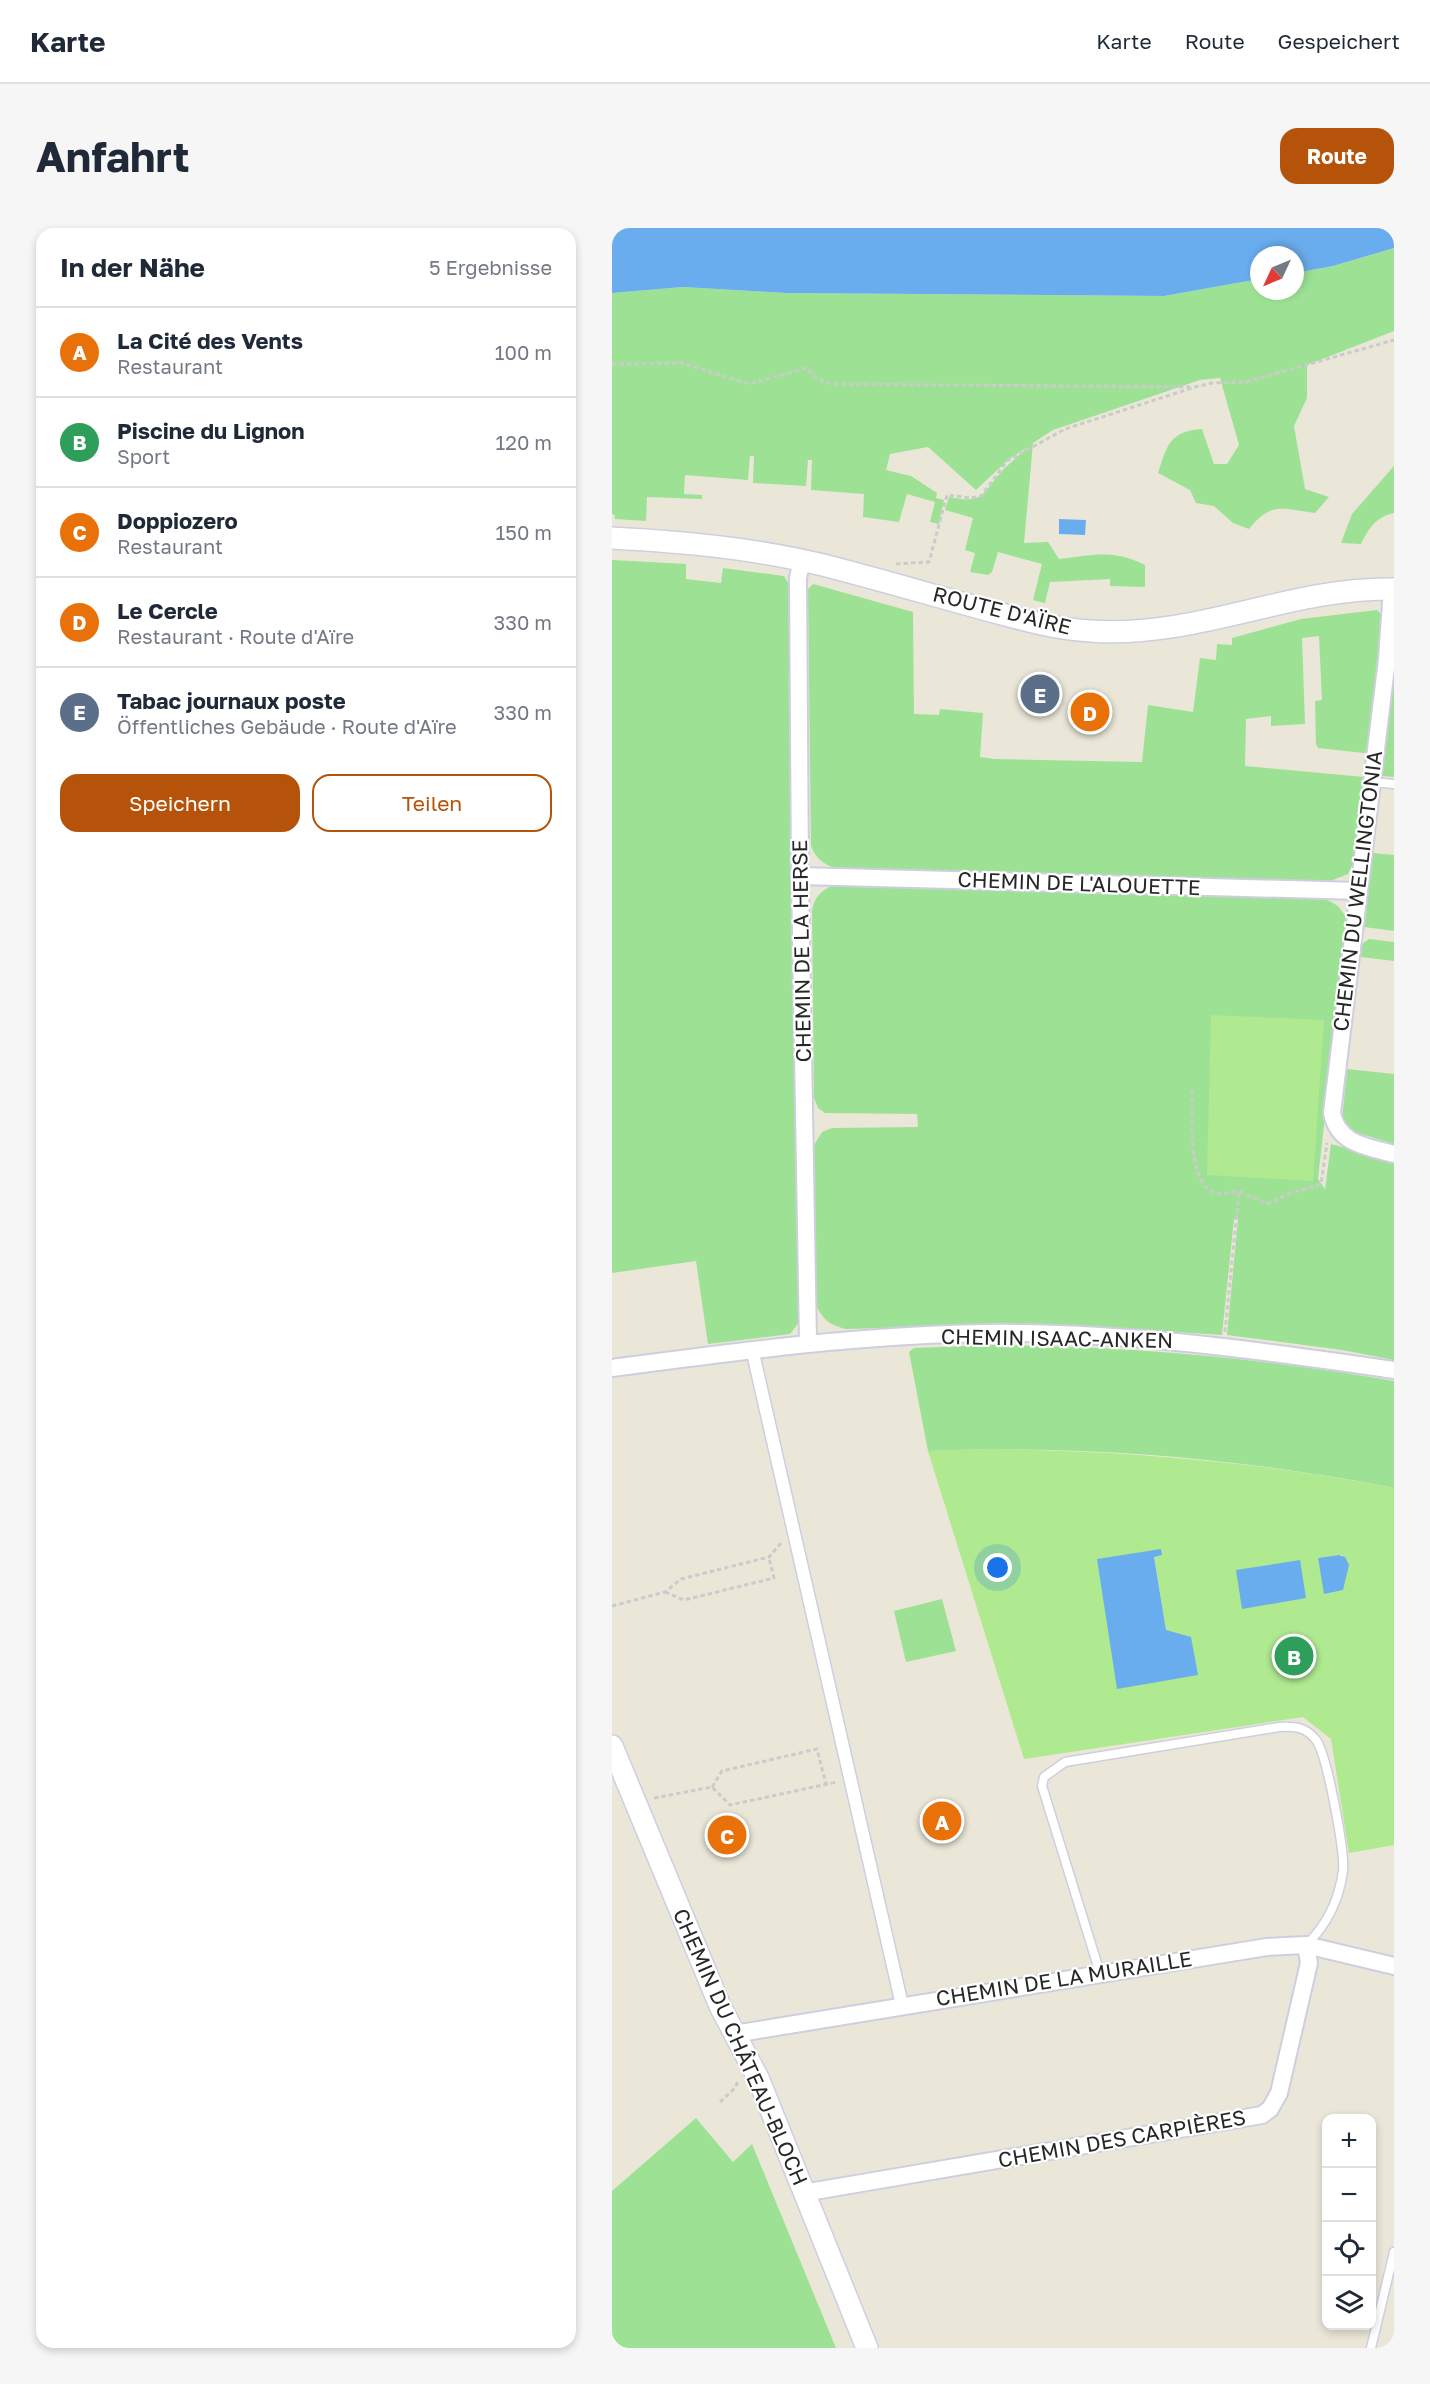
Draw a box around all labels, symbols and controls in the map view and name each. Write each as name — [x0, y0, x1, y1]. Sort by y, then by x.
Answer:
text: Karte — [30, 25, 105, 58]
text: Karte — [1096, 28, 1152, 54]
text: Route — [1185, 28, 1245, 54]
text: Gespeichert — [1278, 28, 1400, 54]
button: Route — [1280, 128, 1394, 184]
text: Anfahrt — [36, 131, 190, 181]
north arrow — [1250, 246, 1304, 300]
text: In der Nähe — [60, 252, 205, 283]
text: 5 Ergebnisse — [429, 255, 552, 279]
text: La Cité des Vents — [117, 327, 303, 354]
text: A — [72, 340, 87, 364]
text: 100 m — [495, 340, 552, 364]
text: Restaurant — [117, 354, 223, 378]
text: Piscine du Lignon — [117, 417, 305, 444]
text: B — [72, 430, 87, 454]
text: 120 m — [496, 430, 552, 454]
text: Sport — [117, 444, 170, 468]
text: Doppiozero — [117, 507, 238, 534]
text: C — [72, 520, 87, 544]
text: 150 m — [496, 520, 552, 544]
text: Restaurant — [117, 534, 223, 558]
street label: ROUTE D'AÏRE — [930, 580, 1074, 640]
text: Le Cercle — [117, 597, 218, 624]
text: D — [72, 610, 87, 634]
text: 330 m — [494, 610, 552, 634]
text: Restaurant · Route d'Aïre — [117, 624, 354, 648]
pin: E — [1020, 672, 1060, 716]
text: Tabac journaux poste — [117, 687, 346, 714]
pin: D — [1070, 690, 1110, 734]
text: E — [73, 700, 86, 724]
text: 330 m — [494, 700, 552, 724]
text: Öffentliches Gebäude · Route d'Aïre — [117, 714, 457, 738]
street label: CHEMIN DU WELLINGTONIA — [1327, 749, 1387, 1033]
button: Speichern — [60, 774, 300, 832]
button: Teilen — [312, 774, 552, 832]
street label: CHEMIN DE LA HERSE — [786, 839, 816, 1063]
street label: CHEMIN DE L'ALOUETTE — [957, 866, 1201, 900]
street label: CHEMIN ISAAC-ANKEN — [941, 1323, 1173, 1353]
your location — [983, 1553, 1012, 1582]
pin: B — [1274, 1634, 1314, 1678]
pin: A — [922, 1798, 962, 1844]
pin: C — [708, 1812, 746, 1858]
street label: CHEMIN DU CHÂTEAU-BLOCH — [668, 1904, 814, 2189]
street label: CHEMIN DE LA MURAILLE — [934, 1945, 1194, 2011]
street label: CHEMIN DES CARPIÈRES — [996, 2103, 1248, 2173]
map controls — [1322, 2114, 1376, 2330]
button: + — [1322, 2114, 1376, 2168]
button: − — [1322, 2168, 1376, 2222]
button: locate — [1322, 2222, 1376, 2276]
button: layers — [1322, 2276, 1376, 2330]

